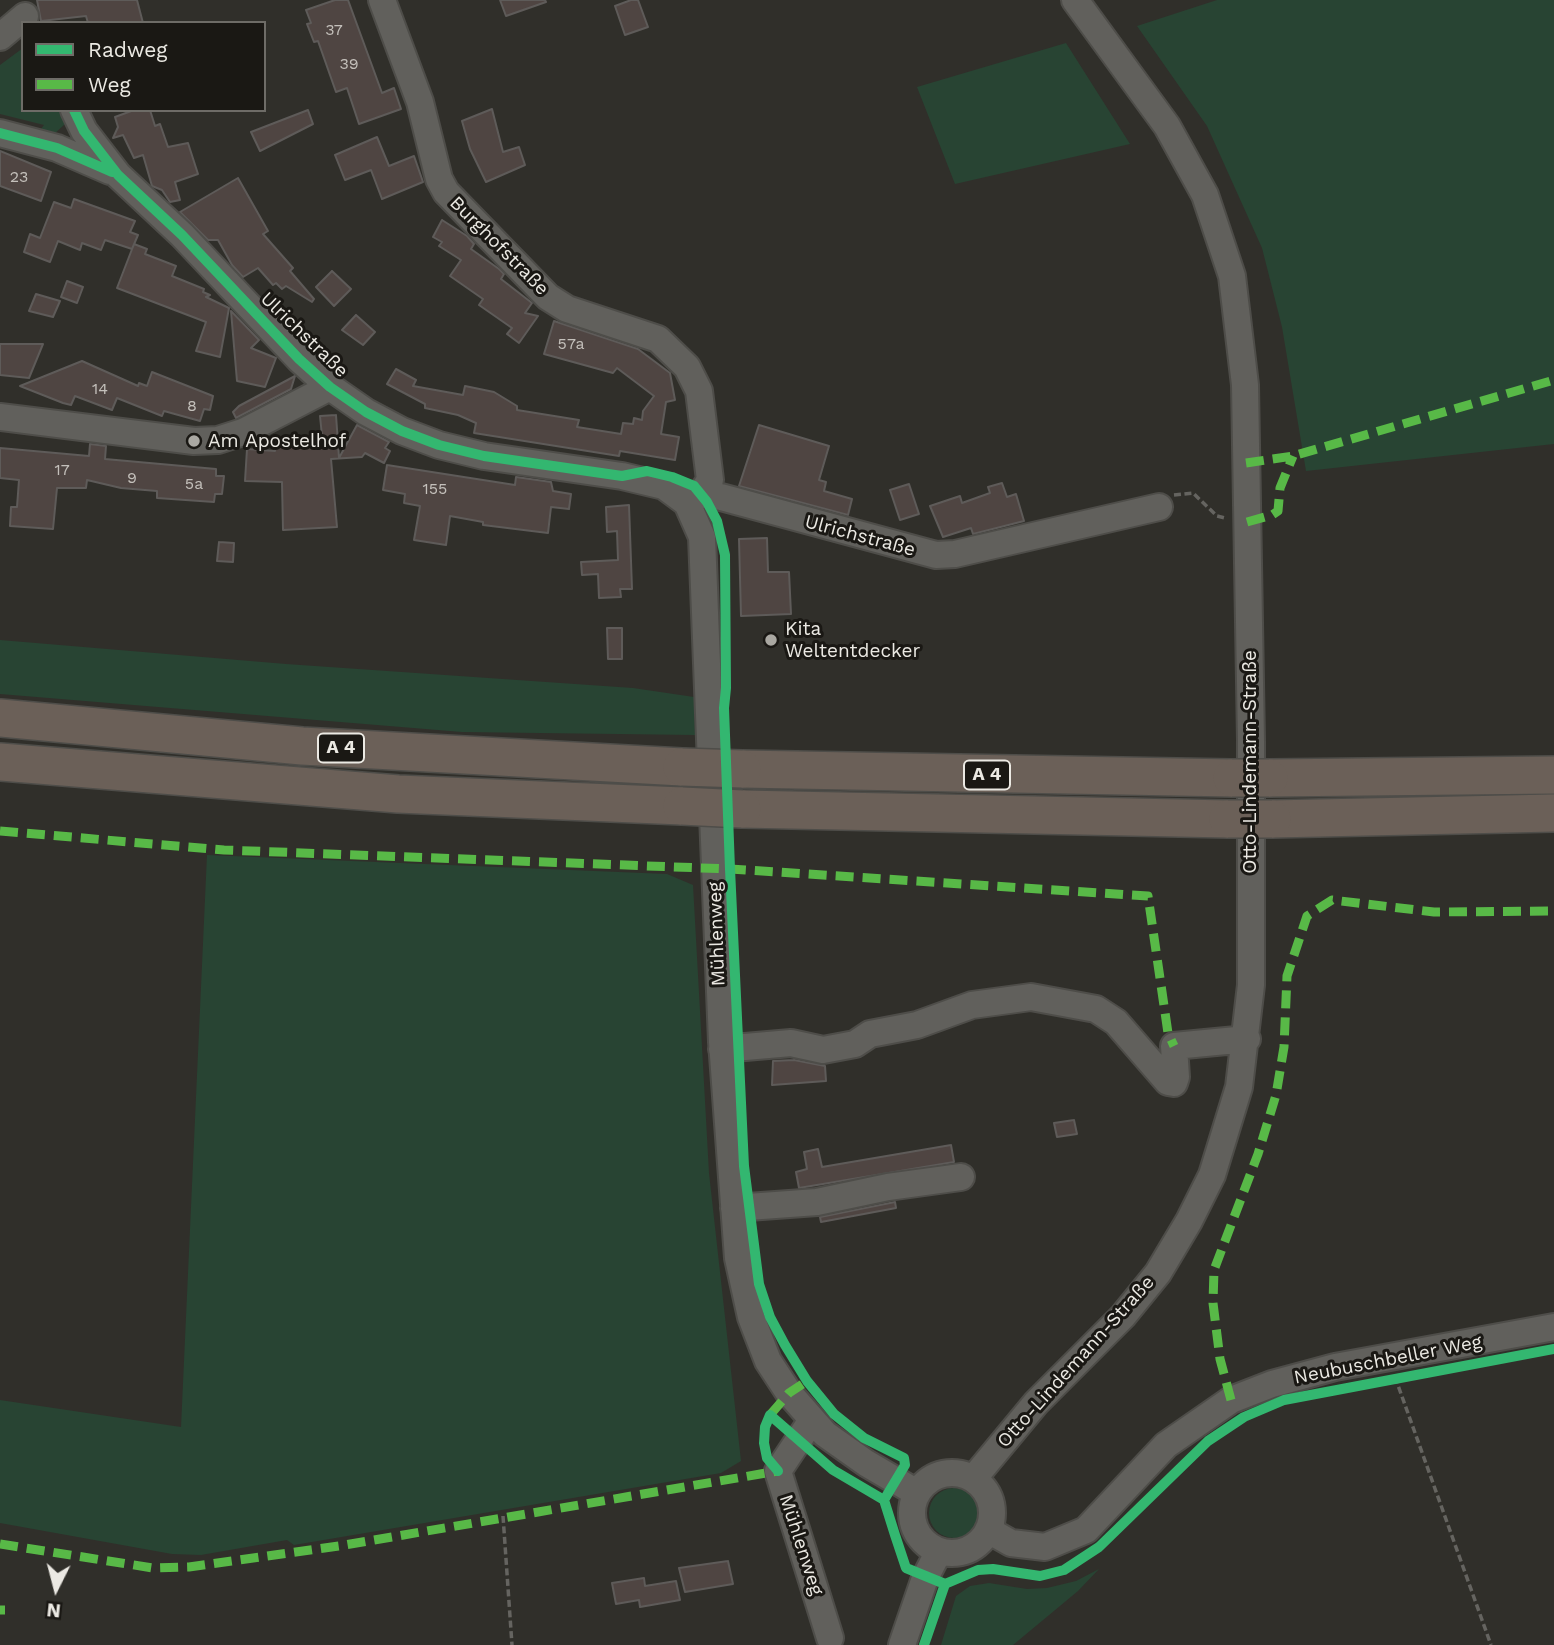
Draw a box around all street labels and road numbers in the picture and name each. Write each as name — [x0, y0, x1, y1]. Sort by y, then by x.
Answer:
street label: Burghofstraße — [445, 192, 553, 300]
street label: Ulrichstraße — [255, 287, 353, 383]
street label: Ulrichstraße — [802, 510, 918, 562]
street label: Otto-Lindemann-Straße — [1239, 650, 1261, 874]
road number: A 4 — [318, 734, 364, 762]
road number: A 4 — [964, 760, 1010, 790]
street label: Mühlenweg — [704, 881, 730, 987]
street label: Otto-Lindemann-Straße — [993, 1271, 1159, 1453]
street label: Neubuschbeller Weg — [1292, 1331, 1484, 1389]
street label: Mühlenweg — [774, 1492, 828, 1598]

